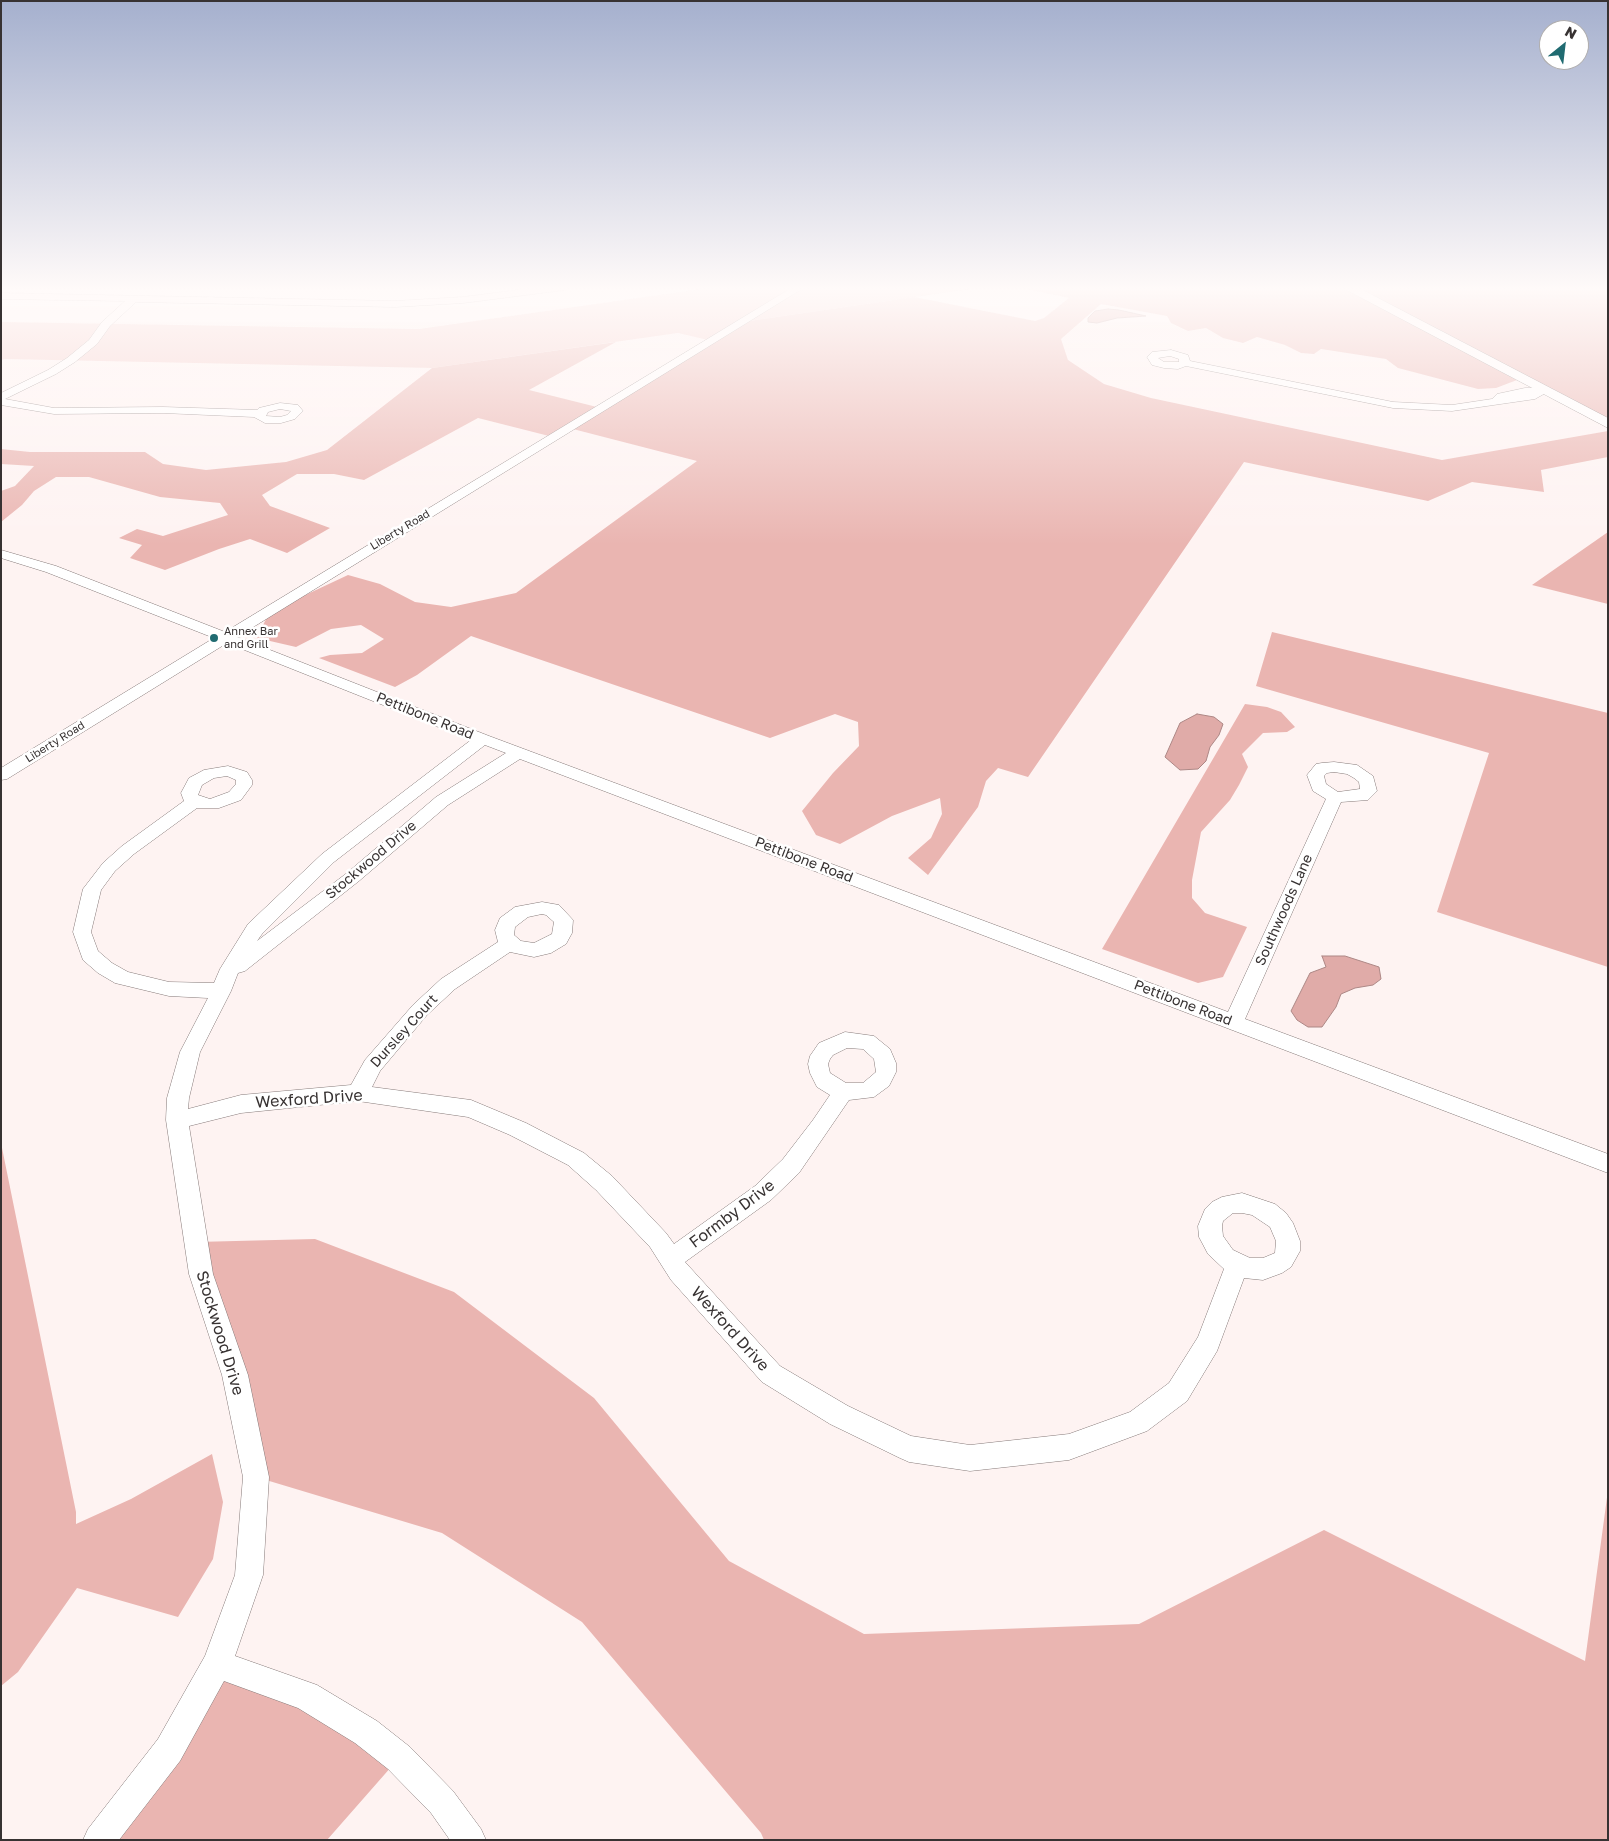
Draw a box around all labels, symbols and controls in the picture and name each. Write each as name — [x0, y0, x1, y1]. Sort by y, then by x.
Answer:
north arrow — [1539, 20, 1589, 70]
text: N — [1562, 22, 1580, 42]
street label: Liberty Road — [368, 507, 432, 553]
place label: Annex Bar and Grill — [224, 625, 278, 651]
marker: Annex Bar and Grill — [208, 632, 220, 644]
street label: Pettibone Road — [374, 689, 476, 743]
street label: Liberty Road — [23, 719, 87, 765]
street label: Stockwood Drive — [322, 817, 420, 903]
street label: Pettibone Road — [753, 834, 855, 886]
street label: Southwoods Lane — [1252, 852, 1316, 968]
street label: Pettibone Road — [1132, 977, 1234, 1029]
street label: Dursley Court — [367, 991, 441, 1071]
street label: Wexford Drive — [255, 1086, 363, 1112]
street label: Formby Drive — [686, 1176, 778, 1252]
street label: Stockwood Drive — [192, 1268, 248, 1398]
street label: Wexford Drive — [687, 1283, 773, 1375]

